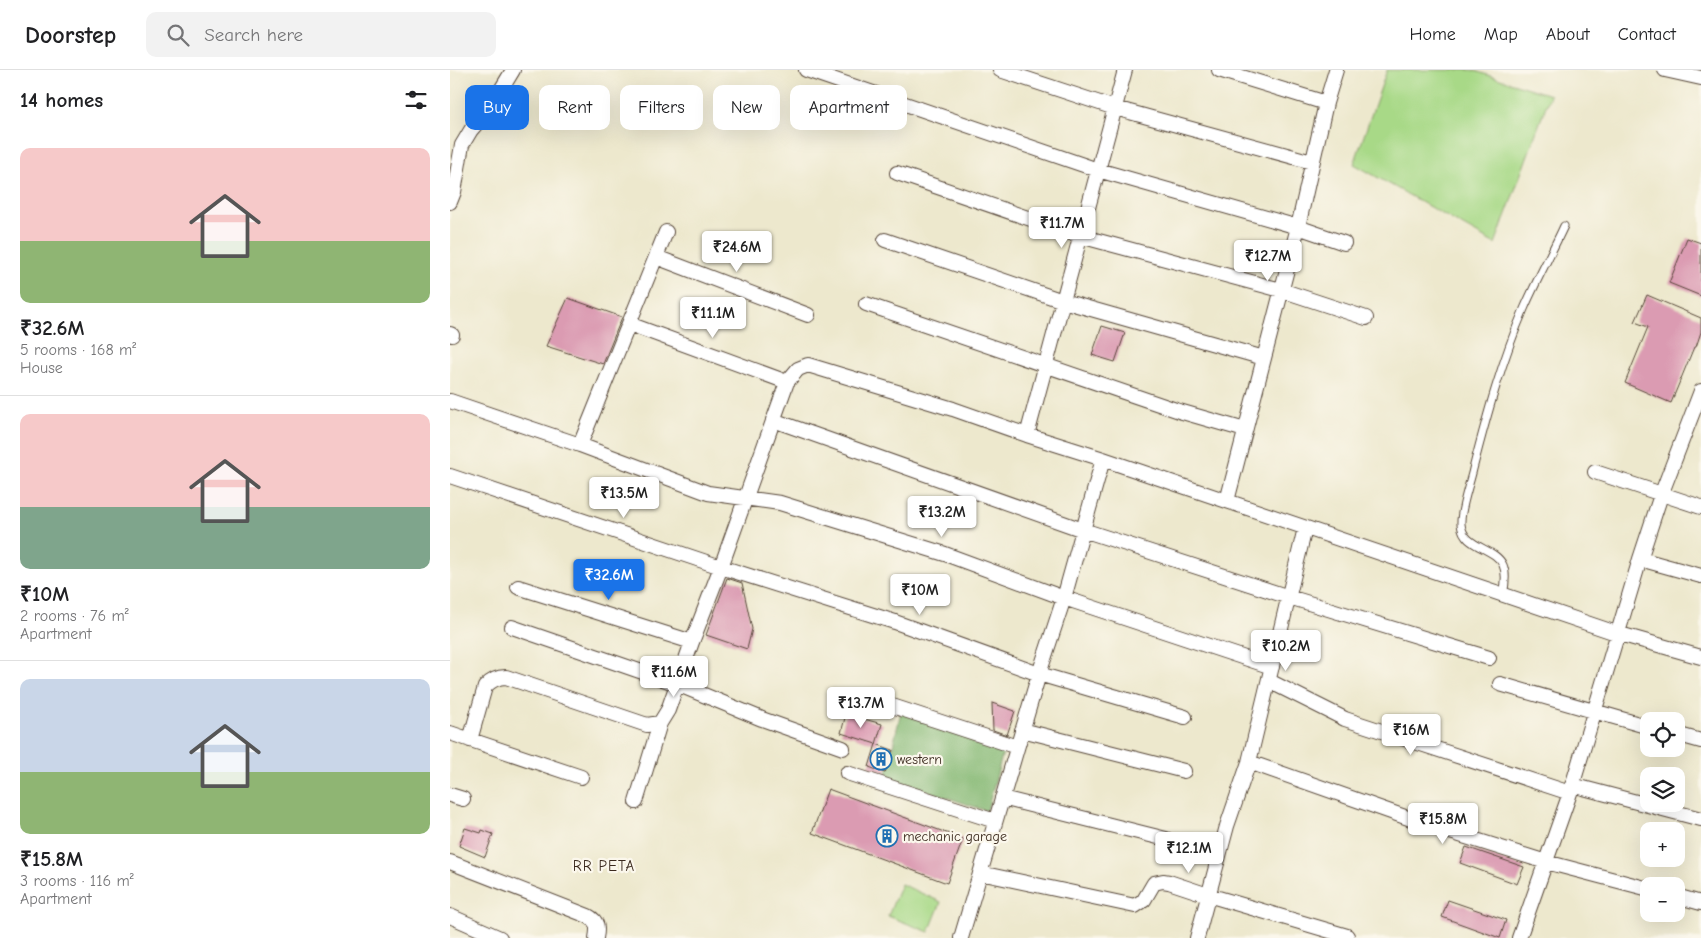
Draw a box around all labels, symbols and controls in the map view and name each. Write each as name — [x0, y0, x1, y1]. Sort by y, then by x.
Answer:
search box — [146, 12, 496, 57]
text: Doorstep — [25, 21, 116, 49]
icon: search — [164, 21, 192, 49]
text: Search here — [204, 24, 303, 46]
text: Home — [1409, 24, 1456, 45]
text: Map — [1484, 24, 1518, 45]
text: About — [1546, 24, 1590, 45]
text: Contact — [1618, 24, 1676, 45]
chip: Buy — [465, 85, 529, 130]
chip: Rent — [539, 85, 610, 130]
chip: Filters — [620, 85, 703, 130]
chip: New — [713, 85, 780, 130]
chip: Apartment — [790, 85, 907, 130]
icon: filters — [402, 86, 430, 114]
text: 14 homes — [20, 88, 103, 112]
icon: home — [180, 181, 270, 271]
pin: ₹11.7M — [1021, 206, 1103, 249]
text: ₹11.7M — [1040, 214, 1084, 232]
pin: ₹24.6M — [696, 230, 778, 273]
text: ₹24.6M — [713, 238, 761, 256]
pin: ₹12.7M — [1227, 240, 1309, 282]
text: ₹12.7M — [1245, 247, 1291, 265]
pin: ₹11.1M — [672, 296, 754, 339]
text: ₹11.1M — [691, 304, 735, 322]
text: ₹32.6M — [20, 316, 85, 340]
text: 5 rooms · 168 m² — [20, 341, 136, 359]
text: House — [20, 359, 63, 377]
icon: home — [180, 446, 270, 536]
pin: ₹13.5M — [583, 476, 665, 519]
text: ₹13.5M — [600, 484, 648, 502]
pin: ₹13.2M — [901, 496, 983, 538]
text: ₹13.2M — [918, 503, 966, 521]
pin: ₹32.6M — [568, 558, 650, 601]
text: ₹32.6M — [584, 566, 634, 584]
pin: ₹10M — [890, 574, 950, 616]
text: ₹10M — [901, 581, 939, 599]
text: ₹10M — [20, 582, 69, 606]
text: 2 rooms · 76 m² — [20, 607, 129, 625]
text: Apartment — [20, 625, 92, 643]
pin: ₹10.2M — [1245, 630, 1327, 672]
text: ₹10.2M — [1262, 637, 1310, 655]
pin: ₹11.6M — [633, 656, 715, 698]
text: ₹11.6M — [651, 663, 697, 681]
pin: ₹13.7M — [820, 686, 902, 729]
text: ₹13.7M — [838, 694, 884, 712]
icon: home — [180, 711, 270, 801]
map controls — [1640, 712, 1685, 922]
button: locate — [1640, 712, 1685, 757]
pin: ₹16M — [1381, 714, 1441, 756]
text: ₹16M — [1393, 721, 1429, 739]
building icon: western — [869, 747, 893, 771]
place label: western — [897, 751, 942, 768]
button: layers — [1640, 767, 1685, 812]
pin: ₹15.8M — [1402, 802, 1484, 845]
text: ₹15.8M — [1419, 810, 1467, 828]
button: + — [1640, 822, 1685, 867]
building icon: mechanic garage — [875, 824, 899, 848]
place label: mechanic garage — [903, 828, 1007, 845]
pin: ₹12.1M — [1148, 832, 1230, 874]
text: ₹12.1M — [1166, 839, 1212, 857]
text: ₹15.8M — [20, 847, 83, 871]
district label: RR PETA — [573, 857, 635, 875]
text: 3 rooms · 116 m² — [20, 872, 134, 890]
button: − — [1640, 877, 1685, 922]
text: Apartment — [20, 890, 92, 908]

